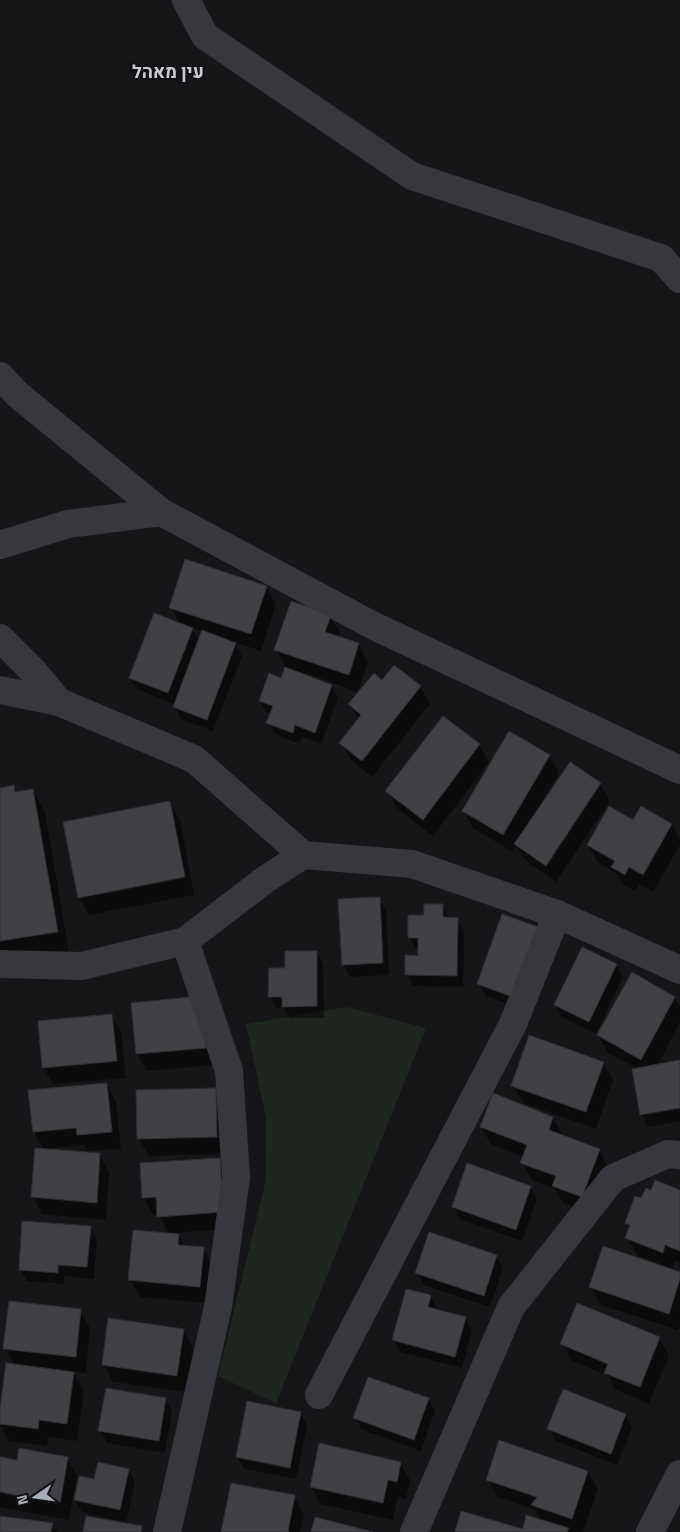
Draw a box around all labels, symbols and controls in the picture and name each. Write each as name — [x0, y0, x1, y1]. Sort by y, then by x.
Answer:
district label: עין מאהל — [132, 58, 204, 85]
north arrow — [10, 1472, 60, 1522]
text: N — [11, 1493, 33, 1507]

